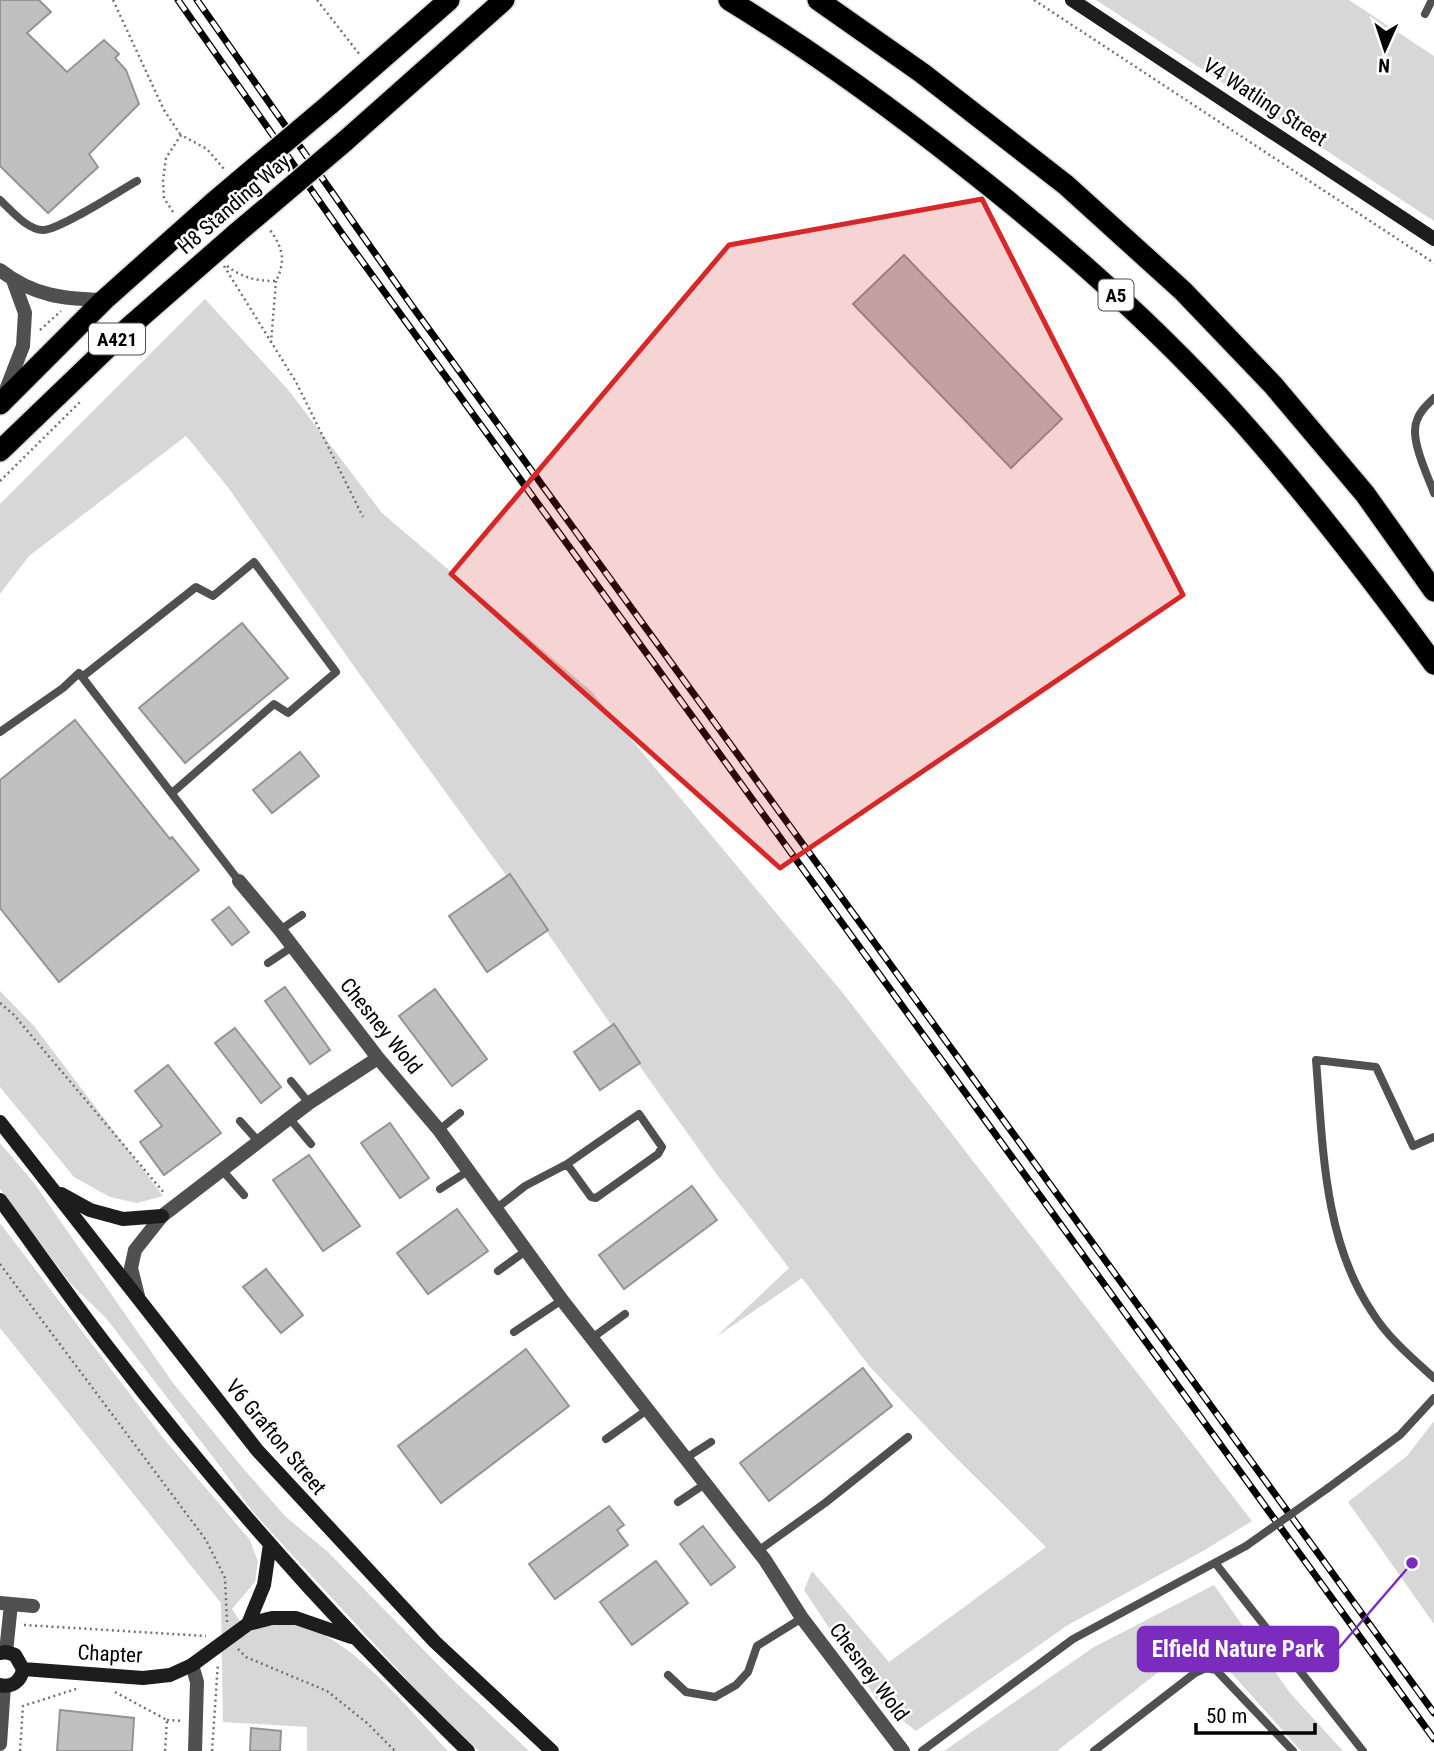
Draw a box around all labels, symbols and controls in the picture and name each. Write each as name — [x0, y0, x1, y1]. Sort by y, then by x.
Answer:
north arrow — [1350, 14, 1420, 84]
street label: V4 Watling Street — [1198, 53, 1332, 151]
text: N — [1378, 54, 1391, 77]
street label: H8 Standing Way — [173, 149, 295, 259]
road number: A5 — [1098, 280, 1134, 310]
road number: A421 — [89, 324, 145, 354]
street label: Chesney Wold — [335, 973, 427, 1079]
street label: V6 Grafton Street — [221, 1375, 331, 1499]
street label: Chesney Wold — [824, 1618, 914, 1726]
callout: Elfield Nature Park — [1138, 1627, 1338, 1671]
text: Elfield Nature Park — [1152, 1636, 1325, 1663]
street label: Chapter — [77, 1640, 143, 1668]
scale bar — [1196, 1692, 1315, 1736]
text: 50 m — [1206, 1704, 1247, 1728]

